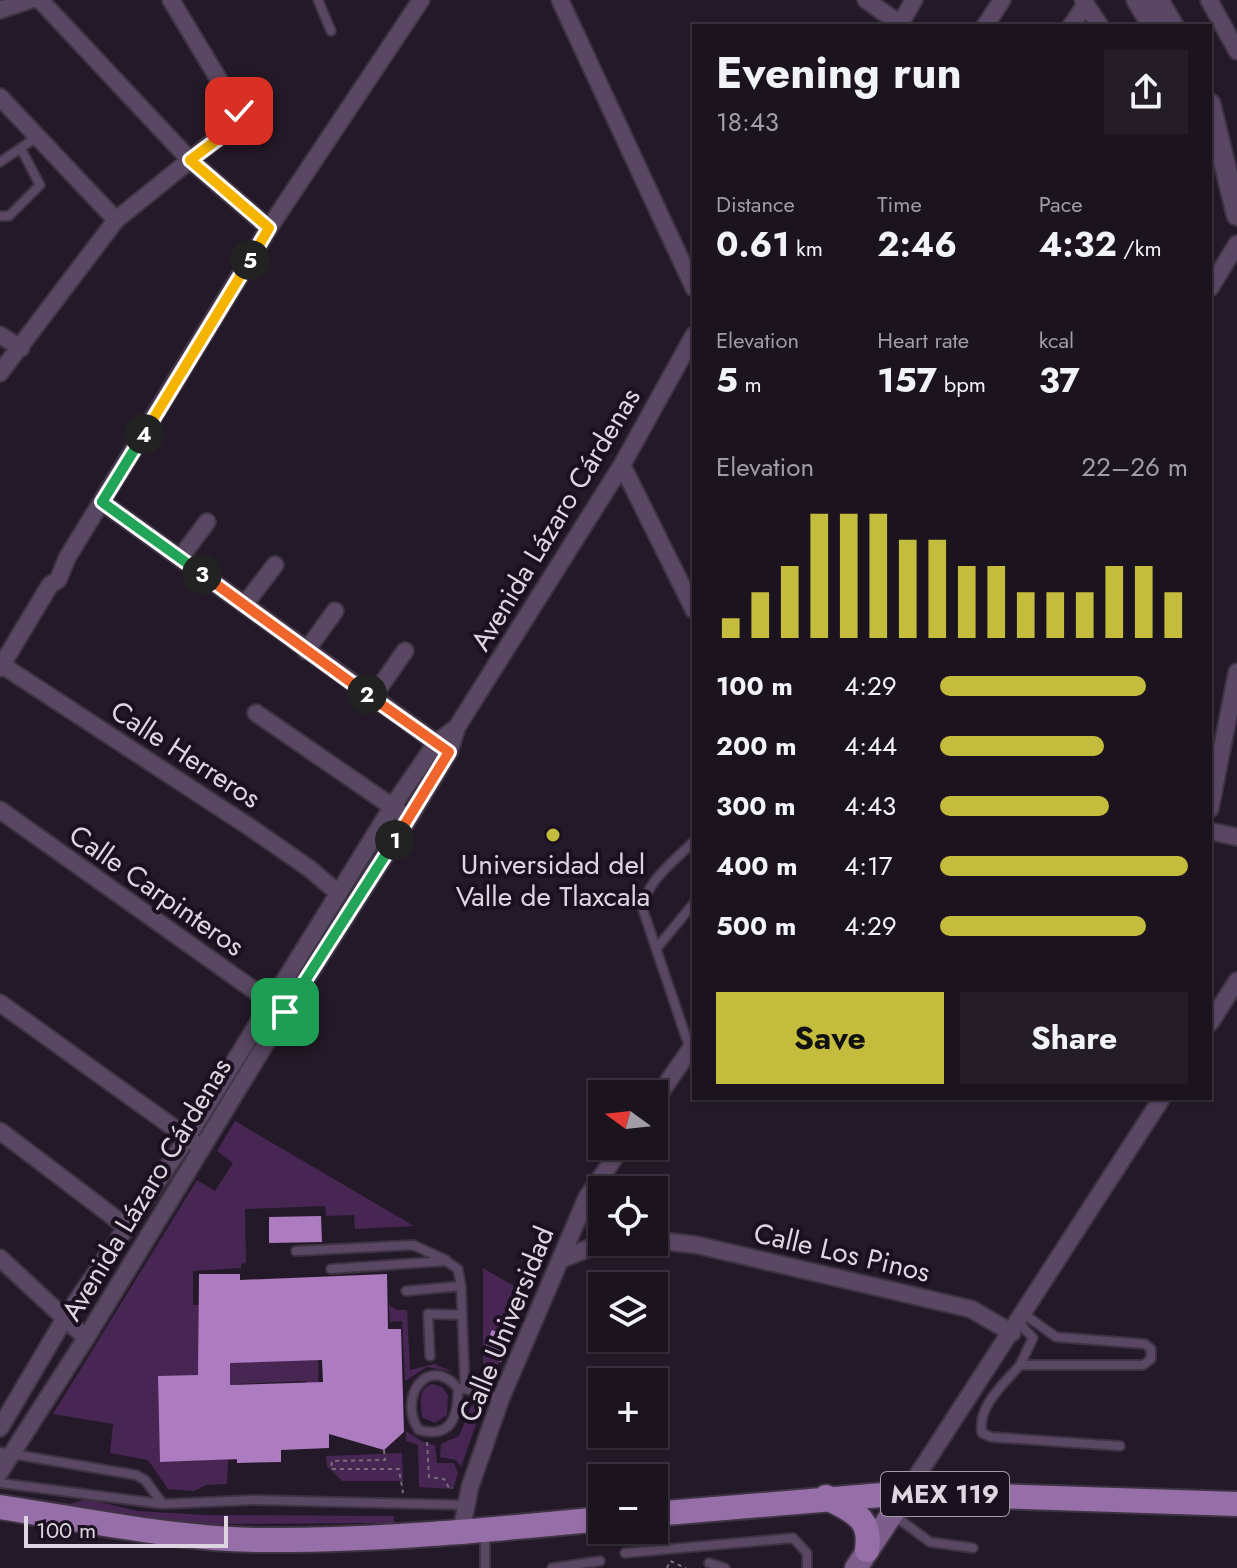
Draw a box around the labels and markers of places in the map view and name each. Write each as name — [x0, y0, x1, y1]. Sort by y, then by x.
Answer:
pin — [205, 77, 273, 145]
pin: 5 — [230, 240, 270, 280]
pin: 4 — [124, 414, 164, 454]
pin: 3 — [182, 554, 222, 594]
pin: 2 — [347, 674, 387, 714]
pin: 1 — [375, 820, 415, 860]
marker: Universidad del Valle de Tlaxcala — [544, 826, 562, 844]
place label: Universidad del Valle de Tlaxcala — [456, 844, 650, 917]
pin — [251, 978, 319, 1046]

